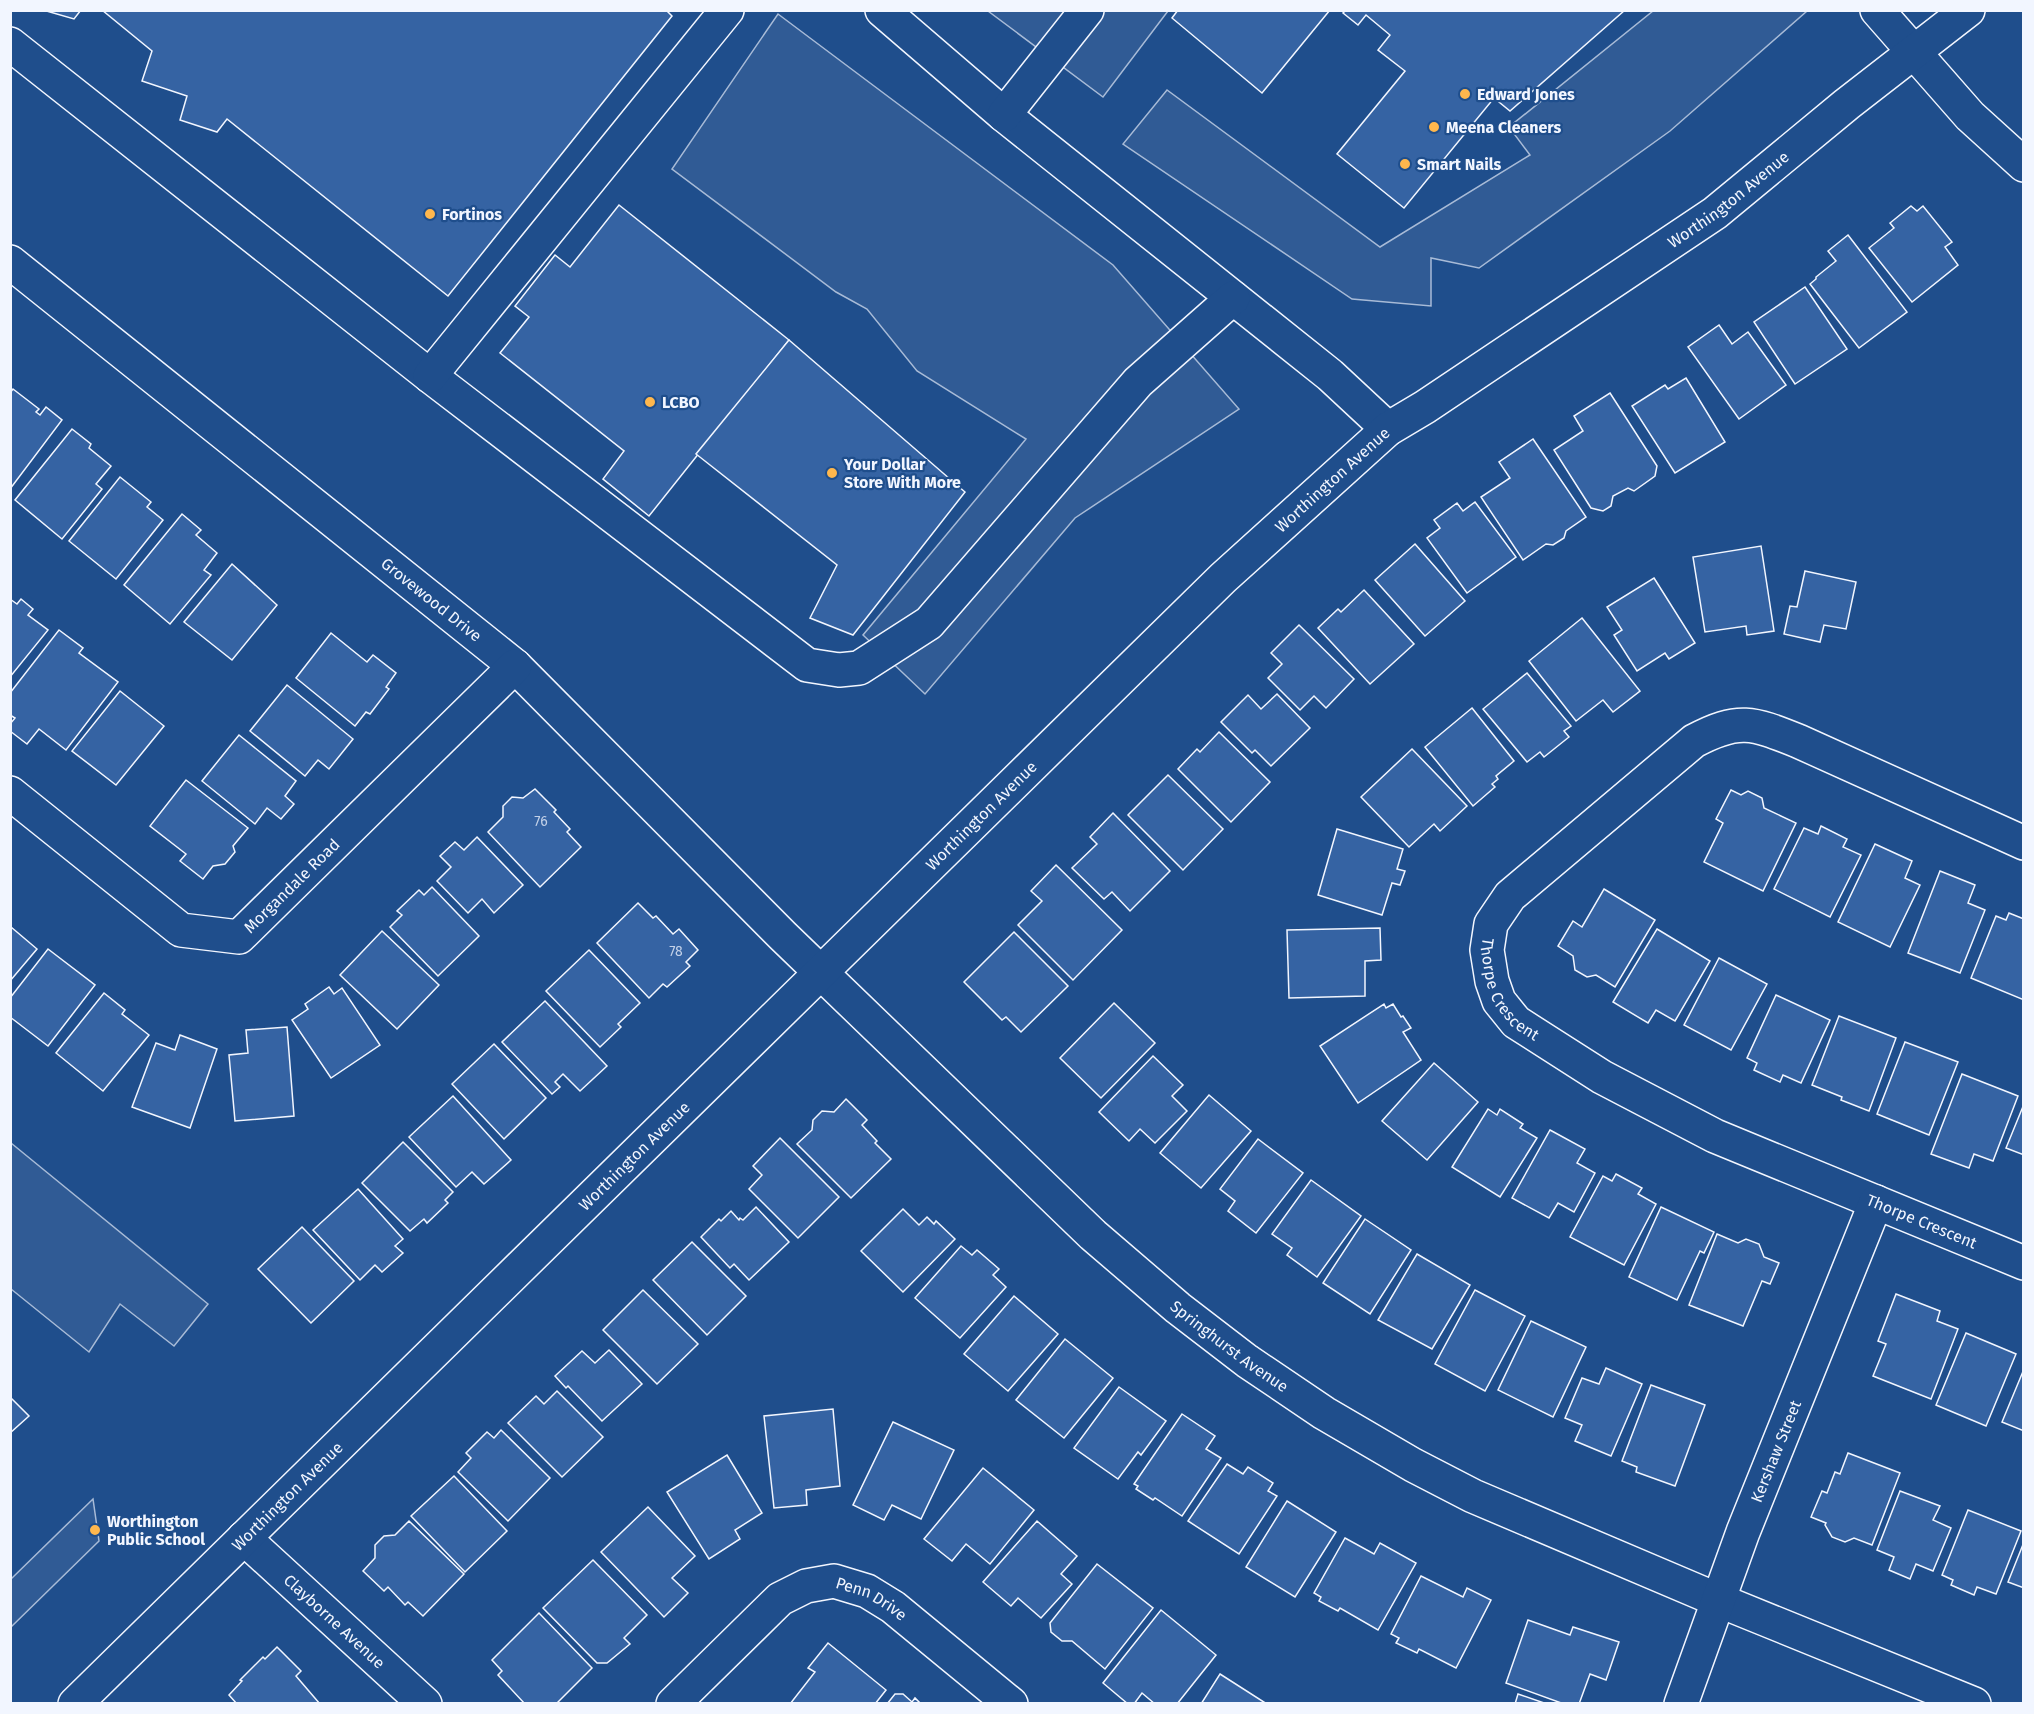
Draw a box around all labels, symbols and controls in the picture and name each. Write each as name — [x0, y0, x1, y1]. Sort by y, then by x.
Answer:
place label: Edward Jones — [1477, 85, 1575, 104]
marker: Edward Jones — [1458, 87, 1472, 101]
place label: Meena Cleaners — [1446, 118, 1561, 137]
marker: Meena Cleaners — [1427, 120, 1441, 134]
street label: Worthington Avenue — [1664, 147, 1792, 252]
place label: Smart Nails — [1417, 155, 1501, 174]
marker: Smart Nails — [1398, 157, 1412, 171]
place label: Fortinos — [442, 205, 502, 224]
marker: Fortinos — [423, 207, 437, 221]
place label: LCBO — [662, 393, 700, 412]
marker: LCBO — [643, 395, 657, 409]
street label: Worthington Avenue — [1271, 423, 1393, 536]
place label: Your Dollar Store With More — [843, 455, 961, 492]
marker: Your Dollar Store With More — [825, 466, 839, 480]
street label: Grovewood Drive — [378, 553, 486, 645]
street label: Worthington Avenue — [922, 757, 1040, 874]
house number: 76 — [534, 813, 548, 830]
street label: Morgandale Road — [240, 834, 343, 937]
street label: Thorpe Crescent — [1477, 937, 1543, 1044]
house number: 78 — [669, 943, 683, 960]
street label: Worthington Avenue — [575, 1097, 693, 1214]
street label: Thorpe Crescent — [1864, 1190, 1980, 1252]
street label: Springhurst Avenue — [1167, 1296, 1292, 1396]
street label: Kershaw Street — [1746, 1397, 1805, 1505]
street label: Worthington Avenue — [228, 1438, 346, 1555]
place label: Worthington Public School — [107, 1512, 205, 1549]
marker: Worthington Public School — [88, 1523, 102, 1537]
street label: Clayborne Avenue — [280, 1570, 389, 1672]
street label: Penn Drive — [834, 1573, 911, 1624]

